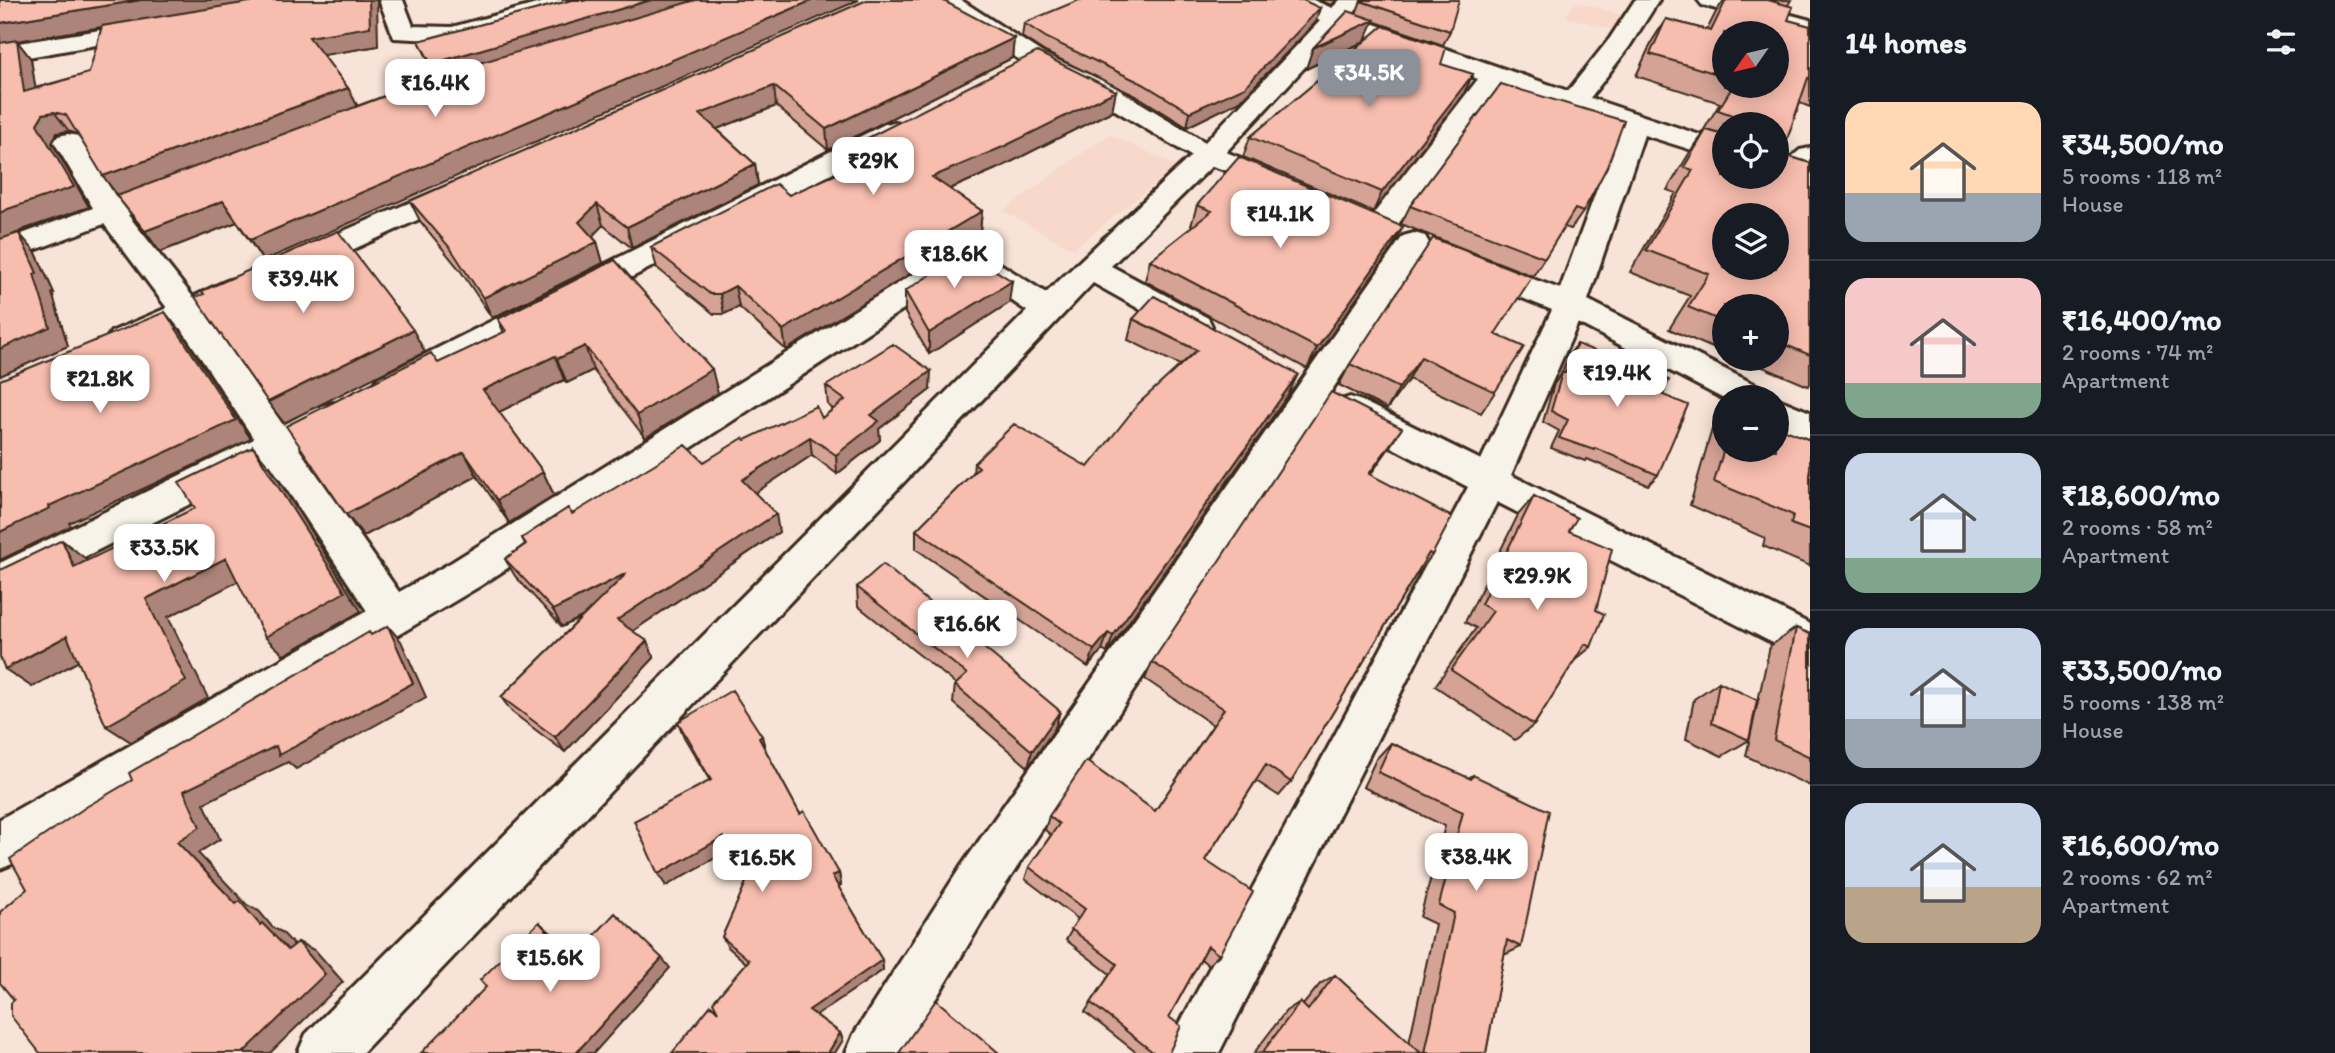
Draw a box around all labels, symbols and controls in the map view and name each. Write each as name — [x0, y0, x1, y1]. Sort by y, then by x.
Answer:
north arrow — [1712, 21, 1788, 98]
map controls — [1712, 21, 1789, 462]
icon: filters — [2262, 23, 2300, 61]
text: 14 homes — [1845, 24, 1967, 61]
pin: ₹34.5K — [1312, 50, 1426, 109]
text: ₹34.5K — [1334, 58, 1404, 86]
pin: ₹16.4K — [378, 60, 492, 119]
text: ₹16.4K — [401, 68, 469, 96]
button: locate — [1712, 112, 1789, 189]
text: ₹34,500/mo — [2062, 125, 2224, 162]
icon: home — [1901, 130, 1985, 214]
pin: ₹29K — [832, 138, 914, 197]
text: ₹29K — [848, 146, 898, 174]
text: 5 rooms · 118 m² — [2062, 162, 2222, 190]
pin: ₹14.1K — [1223, 190, 1337, 250]
text: House — [2062, 190, 2124, 218]
text: ₹14.1K — [1247, 199, 1313, 227]
button: layers — [1712, 203, 1789, 280]
pin: ₹18.6K — [897, 230, 1011, 290]
text: ₹18.6K — [920, 239, 988, 267]
pin: ₹39.4K — [246, 256, 360, 315]
text: ₹39.4K — [268, 264, 338, 292]
button: + — [1712, 294, 1789, 371]
text: ₹16,400/mo — [2062, 301, 2222, 338]
icon: home — [1901, 306, 1985, 390]
text: 2 rooms · 74 m² — [2062, 338, 2214, 366]
pin: ₹19.4K — [1560, 350, 1674, 409]
pin: ₹21.8K — [43, 356, 157, 415]
text: ₹19.4K — [1583, 358, 1651, 386]
text: ₹21.8K — [67, 364, 133, 392]
text: Apartment — [2062, 366, 2169, 394]
button: − — [1712, 385, 1789, 462]
text: ₹18,600/mo — [2062, 476, 2220, 513]
icon: home — [1901, 481, 1985, 565]
text: 2 rooms · 58 m² — [2062, 513, 2213, 541]
pin: ₹33.5K — [107, 524, 221, 584]
text: ₹33.5K — [130, 533, 198, 561]
text: Apartment — [2062, 541, 2169, 569]
pin: ₹29.9K — [1480, 552, 1594, 612]
text: ₹29.9K — [1503, 561, 1571, 589]
pin: ₹16.6K — [910, 600, 1024, 660]
text: ₹16.6K — [934, 609, 1000, 637]
text: ₹33,500/mo — [2062, 651, 2222, 688]
icon: home — [1901, 656, 1985, 740]
text: 5 rooms · 138 m² — [2062, 688, 2224, 716]
text: House — [2062, 716, 2124, 744]
text: ₹16,600/mo — [2062, 826, 2219, 863]
icon: home — [1901, 831, 1985, 915]
pin: ₹16.5K — [705, 834, 819, 894]
pin: ₹38.4K — [1419, 834, 1533, 893]
text: ₹38.4K — [1441, 842, 1511, 870]
text: ₹16.5K — [729, 843, 795, 871]
text: 2 rooms · 62 m² — [2062, 863, 2213, 891]
text: Apartment — [2062, 891, 2169, 919]
pin: ₹15.6K — [493, 934, 607, 994]
text: ₹15.6K — [517, 943, 583, 971]

